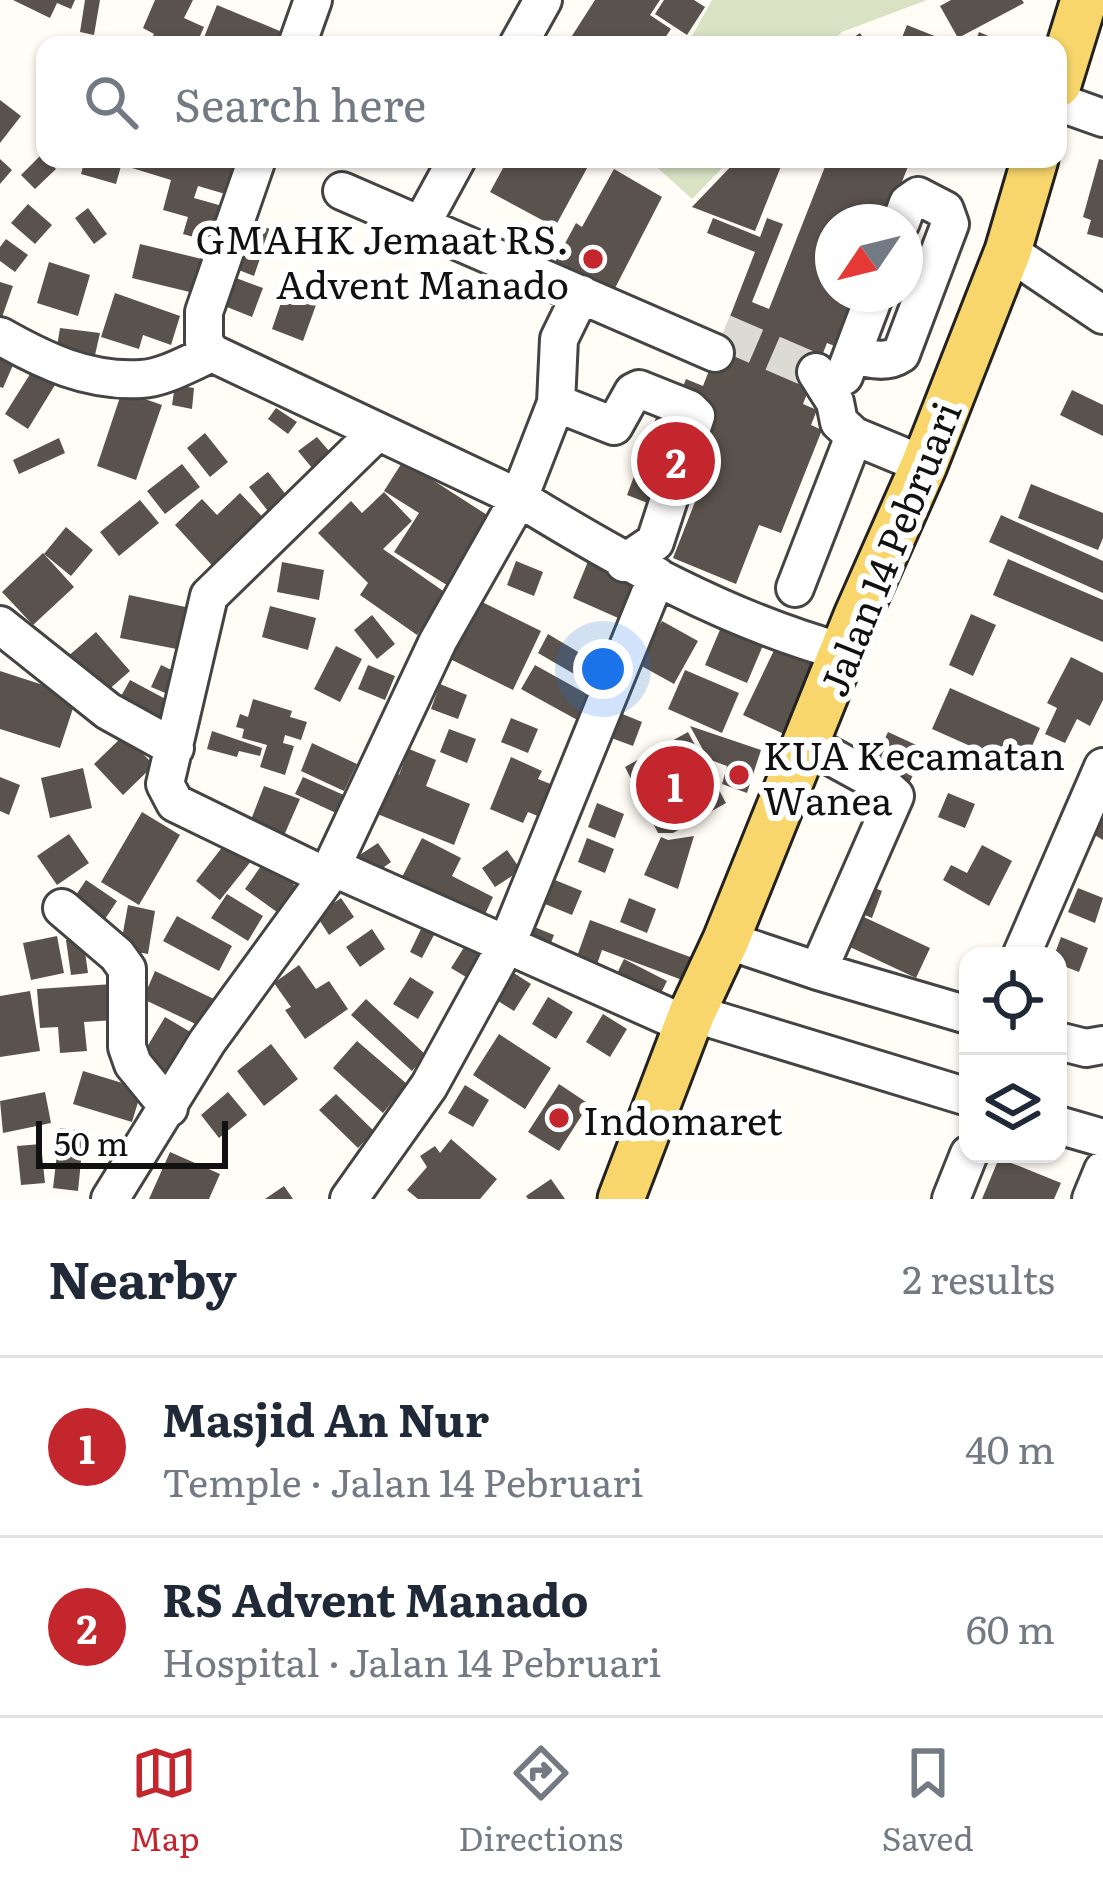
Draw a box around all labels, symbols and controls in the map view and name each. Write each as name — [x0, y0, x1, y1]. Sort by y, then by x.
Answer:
search box — [36, 36, 1067, 168]
icon: search — [78, 69, 144, 135]
text: Search here — [174, 69, 426, 136]
north arrow — [815, 204, 923, 312]
place label: GMAHK Jemaat RS. Advent Manado — [196, 208, 569, 311]
marker: GMAHK Jemaat RS. Advent Manado — [580, 246, 606, 272]
street label: Jalan 14 Pebruari — [802, 392, 974, 704]
pin: 2 — [637, 416, 715, 506]
your location — [573, 639, 633, 699]
place label: KUA Kecamatan Wanea — [763, 724, 1065, 827]
pin: 1 — [636, 740, 714, 830]
marker: KUA Kecamatan Wanea — [726, 762, 752, 788]
map controls — [959, 947, 1067, 1163]
button: locate — [959, 947, 1067, 1055]
button: layers — [959, 1055, 1067, 1163]
place label: Indomaret — [583, 1089, 783, 1147]
marker: Indomaret — [546, 1105, 572, 1131]
scale bar — [36, 1115, 228, 1168]
text: 50 m — [54, 1117, 128, 1166]
text: Nearby — [48, 1239, 237, 1315]
text: 2 results — [902, 1248, 1055, 1306]
text: Masjid An Nur — [162, 1384, 489, 1451]
text: 1 — [79, 1418, 95, 1476]
text: 40 m — [965, 1418, 1055, 1476]
text: Temple · Jalan 14 Pebruari — [162, 1451, 644, 1509]
text: RS Advent Manado — [162, 1564, 589, 1631]
text: 2 — [77, 1598, 97, 1656]
text: 60 m — [966, 1598, 1055, 1656]
text: Hospital · Jalan 14 Pebruari — [162, 1631, 661, 1689]
tab: Map — [129, 1740, 200, 1861]
tab: Directions — [458, 1740, 623, 1861]
tab: Saved — [882, 1740, 974, 1861]

